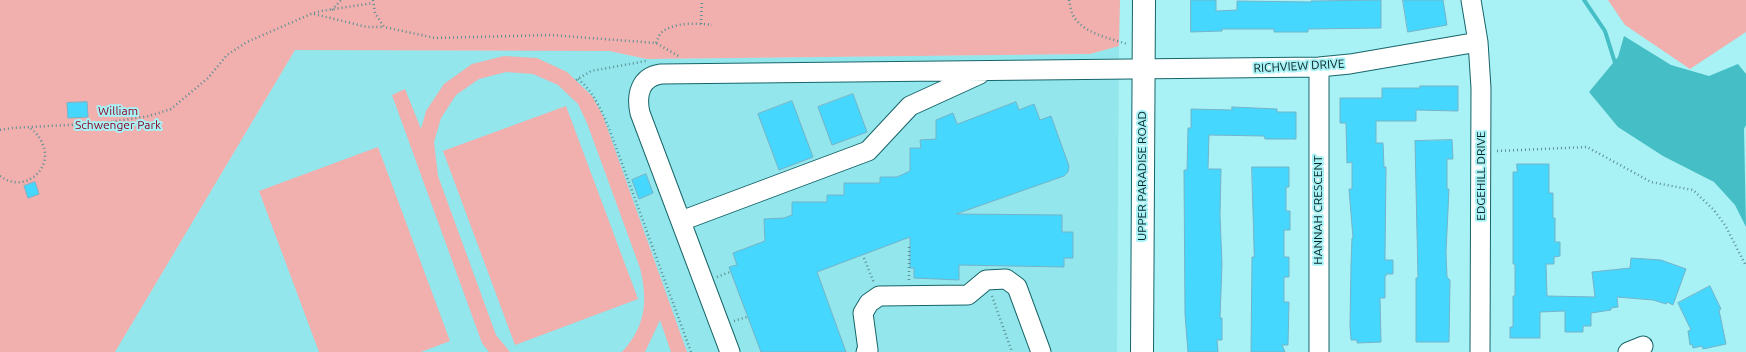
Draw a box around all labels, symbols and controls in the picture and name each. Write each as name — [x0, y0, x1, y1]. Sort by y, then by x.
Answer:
street label: RICHVIEW DRIVE — [1253, 56, 1345, 76]
park label: William Schwenger Park — [75, 104, 161, 132]
street label: UPPER PARADISE ROAD — [1135, 111, 1149, 241]
street label: EDGEHILL DRIVE — [1474, 131, 1488, 221]
street label: HANNAH CRESCENT — [1311, 155, 1325, 265]

